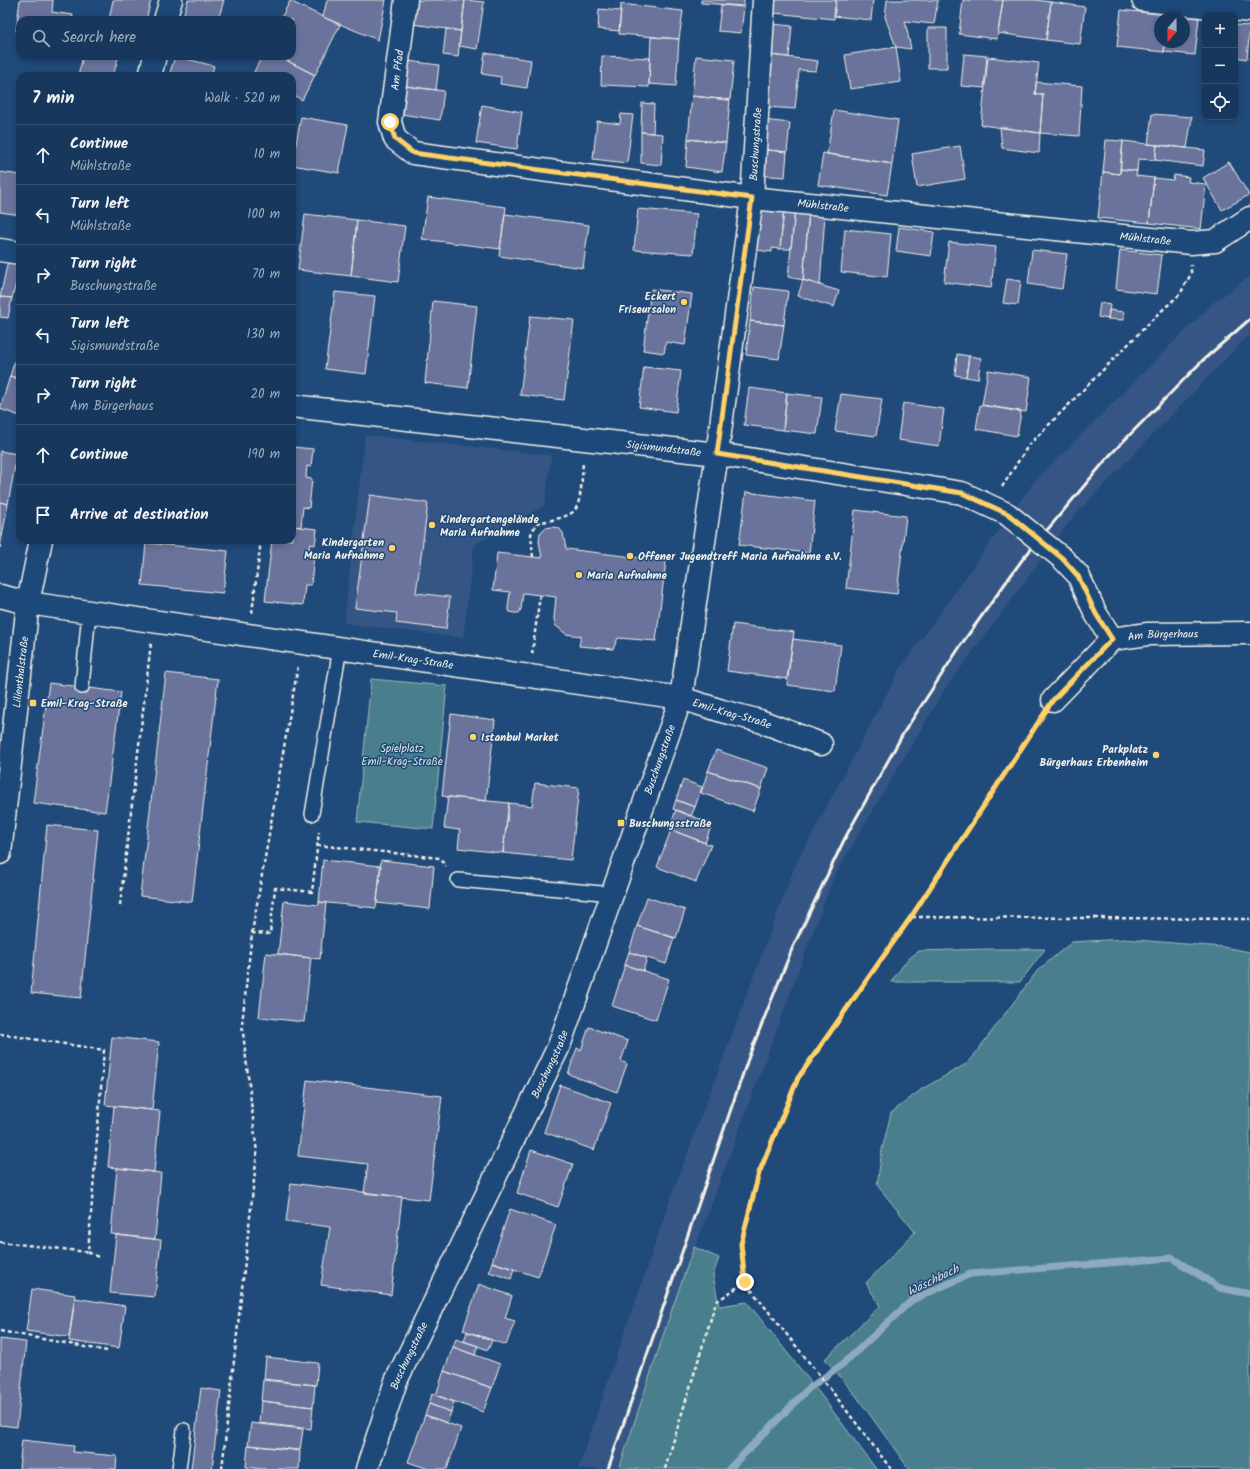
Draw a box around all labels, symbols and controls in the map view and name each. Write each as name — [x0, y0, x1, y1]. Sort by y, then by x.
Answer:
north arrow — [1154, 12, 1190, 48]
map controls — [1202, 12, 1238, 120]
button: + — [1202, 12, 1238, 48]
search box — [16, 16, 296, 60]
text: Search here — [62, 26, 136, 50]
icon: search — [30, 27, 52, 49]
street label: Am Pfad — [387, 48, 409, 91]
button: − — [1202, 48, 1238, 84]
button: locate — [1202, 84, 1238, 120]
text: 7 min — [32, 85, 74, 112]
text: Walk · 520 m — [204, 88, 280, 109]
street label: Buschungstraße — [745, 107, 767, 181]
route start — [381, 113, 399, 131]
text: Continue — [70, 132, 128, 156]
icon: ahead — [32, 144, 54, 166]
text: 10 m — [254, 144, 280, 165]
text: Mühlstraße — [70, 156, 131, 177]
text: Turn left — [70, 192, 130, 216]
street label: Mühlstraße — [796, 195, 850, 218]
icon: left — [32, 204, 54, 226]
text: 100 m — [247, 204, 280, 225]
text: Mühlstraße — [70, 216, 131, 237]
street label: Mühlstraße — [1119, 228, 1172, 251]
text: Turn right — [70, 252, 137, 276]
icon: right — [32, 264, 54, 286]
text: 70 m — [252, 264, 280, 285]
text: Buschungstraße — [70, 276, 157, 297]
place label: Eckert Friseursalon — [619, 288, 677, 319]
marker: Eckert Friseursalon — [679, 297, 689, 307]
text: Turn left — [70, 312, 130, 336]
icon: left — [32, 324, 54, 346]
text: 130 m — [246, 324, 280, 345]
text: Sigismundstraße — [70, 336, 159, 357]
text: Turn right — [70, 372, 137, 396]
icon: right — [32, 384, 54, 406]
text: 20 m — [250, 384, 280, 405]
text: Am Bürgerhaus — [70, 396, 153, 417]
street label: Sigismundstraße — [625, 436, 702, 462]
text: Continue — [70, 443, 128, 467]
icon: ahead — [32, 444, 54, 466]
text: 190 m — [248, 444, 280, 465]
text: Arrive at destination — [70, 503, 209, 527]
icon: arrive — [32, 504, 54, 526]
place label: Kindergartengelände Maria Aufnahme — [440, 511, 539, 542]
marker: Kindergartengelände Maria Aufnahme — [427, 520, 437, 530]
place label: Kindergarten Maria Aufnahme — [304, 534, 385, 565]
marker: Kindergarten Maria Aufnahme — [387, 543, 397, 553]
place label: Offener Jugendtreff Maria Aufnahme e.V. — [638, 548, 842, 566]
marker: Offener Jugendtreff Maria Aufnahme e.V. — [625, 551, 635, 561]
place label: Maria Aufnahme — [587, 567, 668, 585]
marker: Maria Aufnahme — [574, 570, 584, 580]
street label: Am Bürgerhaus — [1127, 626, 1199, 647]
street label: Lilienthalstraße — [8, 635, 34, 709]
street label: Emil-Krag-Straße — [371, 645, 455, 675]
street label: Emil-Krag-Straße — [690, 694, 774, 735]
place label: Emil-Krag-Straße — [41, 695, 128, 713]
marker: Emil-Krag-Straße — [28, 698, 38, 708]
street label: Buschungstraße — [640, 722, 681, 797]
place label: Istanbul Market — [481, 729, 560, 747]
marker: Istanbul Market — [468, 732, 478, 742]
park label: Spielplatz Emil-Krag-Straße — [361, 740, 443, 771]
place label: Parkplatz Bürgerhaus Erbenheim — [1040, 741, 1148, 772]
marker: Parkplatz Bürgerhaus Erbenheim — [1151, 750, 1161, 760]
place label: Buschungsstraße — [629, 815, 712, 833]
marker: Buschungsstraße — [616, 818, 626, 828]
street label: Buschungstraße — [527, 1028, 574, 1102]
water label: Wäschbach — [904, 1259, 964, 1301]
route end — [736, 1273, 754, 1291]
street label: Buschungstraße — [386, 1319, 433, 1392]

